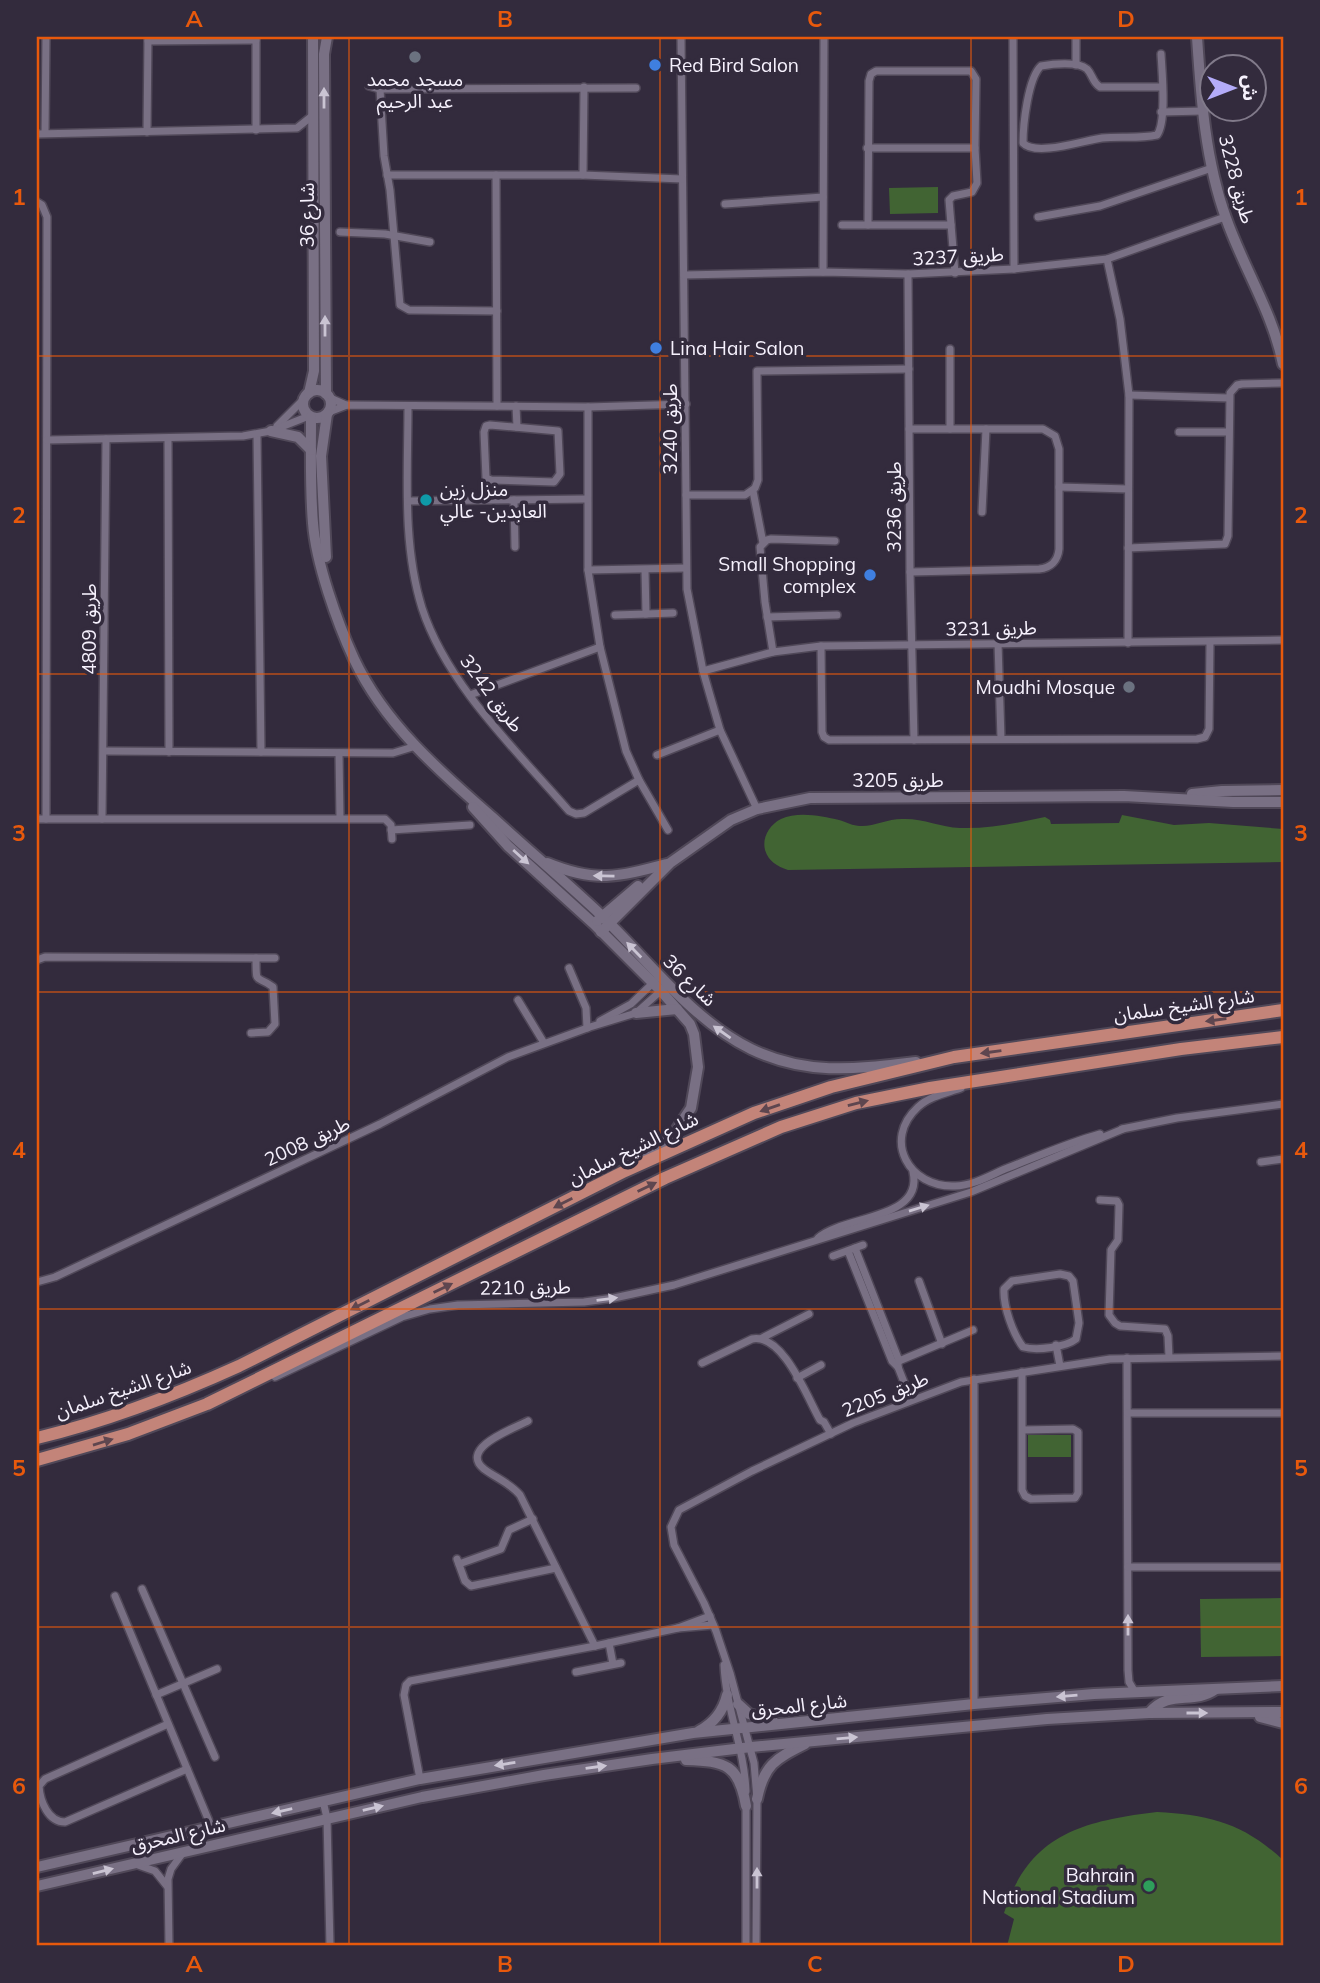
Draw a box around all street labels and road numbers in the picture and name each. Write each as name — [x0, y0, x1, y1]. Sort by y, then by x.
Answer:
street label: طريق 3228 — [1214, 132, 1260, 226]
street label: شارع 36 — [295, 183, 321, 247]
street label: طريق 3237 — [912, 242, 1004, 270]
street label: طريق 3240 — [658, 383, 682, 475]
street label: طريق 3236 — [882, 461, 906, 553]
street label: طريق 4809 — [77, 583, 101, 675]
street label: طريق 3231 — [945, 615, 1037, 641]
street label: طريق 3242 — [455, 649, 529, 737]
street label: طريق 3205 — [852, 768, 944, 792]
street label: شارع 36 — [657, 949, 722, 1013]
street label: شارع الشيخ سلمان — [1112, 983, 1256, 1030]
street label: شارع الشيخ سلمان — [564, 1106, 703, 1193]
street label: طريق 2008 — [261, 1111, 354, 1171]
street label: طريق 2210 — [479, 1274, 571, 1300]
street label: شارع الشيخ سلمان — [52, 1355, 195, 1426]
street label: طريق 2205 — [838, 1366, 932, 1422]
street label: شارع المحرق — [750, 1688, 848, 1724]
street label: شارع المحرق — [128, 1812, 228, 1859]

